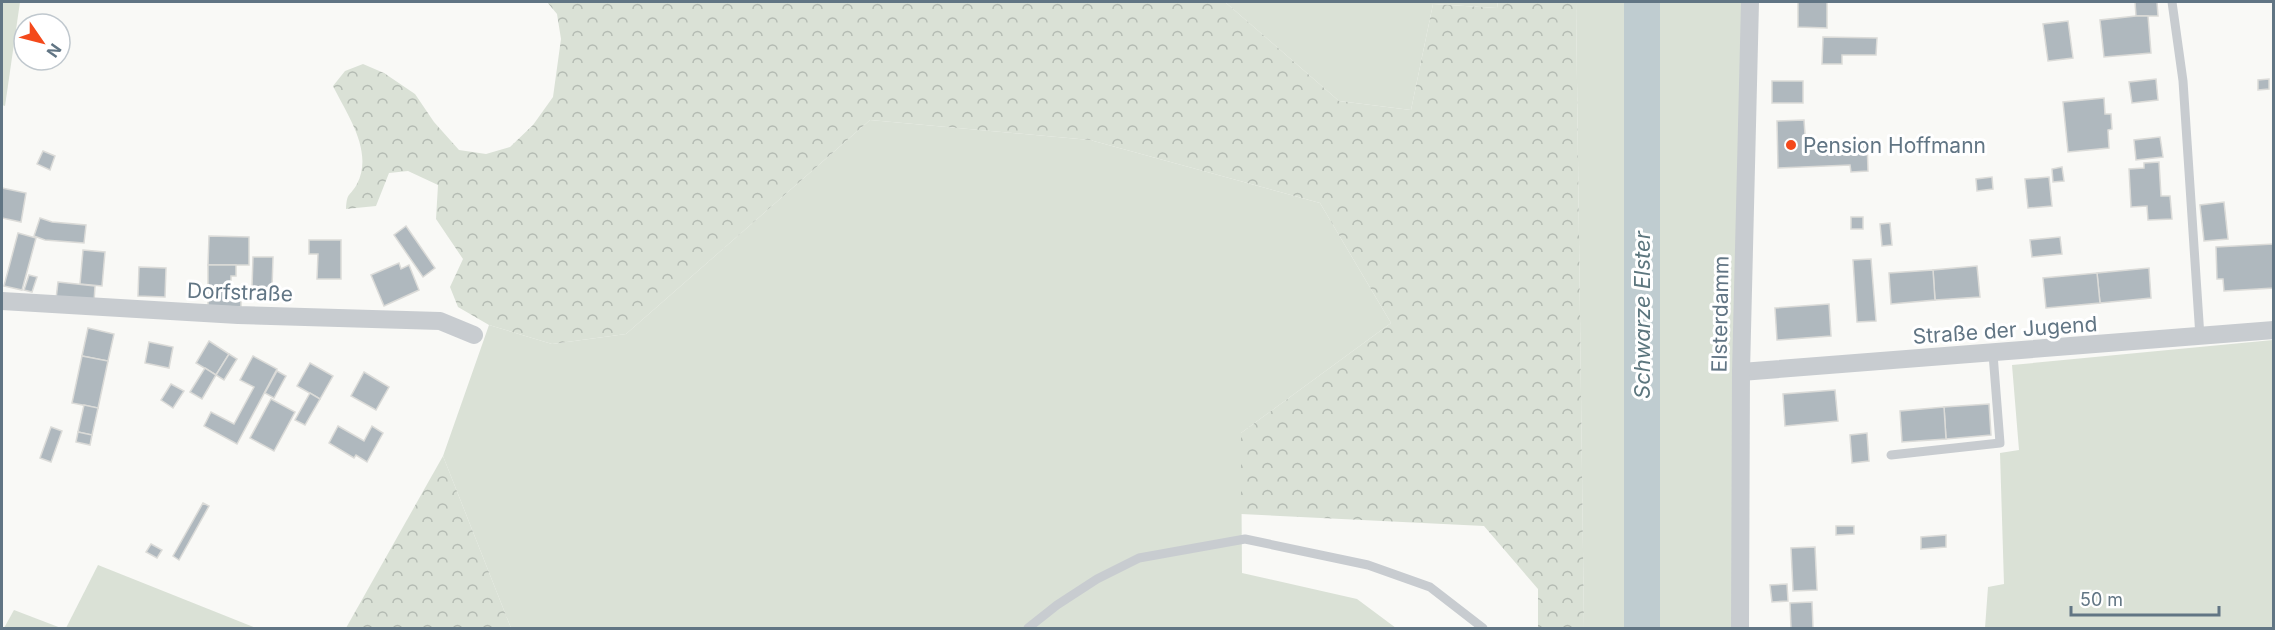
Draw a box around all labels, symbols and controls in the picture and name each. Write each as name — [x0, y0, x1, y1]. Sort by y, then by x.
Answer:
north arrow — [12, 12, 72, 72]
text: N — [43, 40, 66, 61]
place label: Pension Hoffmann — [1803, 133, 1986, 158]
marker: Pension Hoffmann — [1784, 138, 1798, 152]
water label: Schwarze Elster — [1629, 230, 1655, 399]
street label: Elsterdamm — [1706, 255, 1734, 373]
street label: Dorfstraße — [187, 278, 293, 306]
street label: Straße der Jugend — [1912, 311, 2098, 349]
scale bar — [2071, 579, 2220, 617]
text: 50 m — [2080, 589, 2123, 610]

